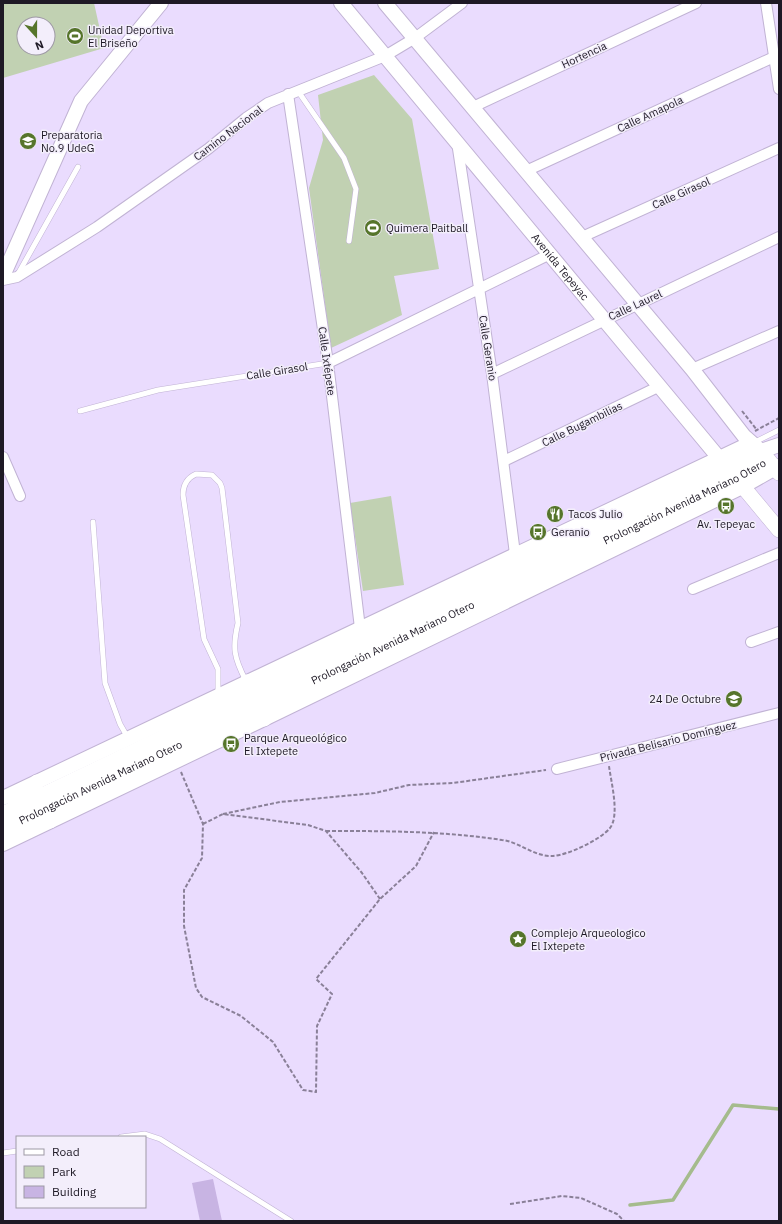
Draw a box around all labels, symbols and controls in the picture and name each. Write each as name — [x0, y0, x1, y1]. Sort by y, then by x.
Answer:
north arrow — [16, 16, 56, 56]
place label: Unidad Deportiva El Briseño — [88, 23, 174, 50]
sports icon: Unidad Deportiva El Briseño — [65, 26, 85, 46]
text: N — [33, 37, 46, 53]
street label: Hortencia — [559, 38, 609, 72]
street label: Calle Amapola — [615, 93, 685, 135]
street label: Camino Nacional — [191, 102, 265, 164]
place label: Preparatoria No.9 UdeG — [41, 128, 102, 155]
school or university icon: Preparatoria No.9 UdeG — [18, 131, 38, 151]
street label: Calle Girasol — [650, 174, 712, 212]
sports icon: Quimera Paitball — [363, 218, 383, 238]
place label: Quimera Paitball — [386, 221, 468, 235]
street label: Avenida Tepeyac — [528, 230, 592, 304]
street label: Calle Laurel — [606, 286, 664, 324]
street label: Calle Geranio — [476, 314, 500, 382]
street label: Calle Ixtépete — [315, 326, 339, 396]
street label: Calle Girasol — [245, 359, 309, 383]
street label: Calle Bugambilias — [539, 398, 625, 450]
street label: Prolongación Avenida Mariano Otero — [601, 456, 768, 548]
bus stop icon: Av. Tepeyac — [716, 496, 736, 516]
restaurant icon: Tacos Julio — [545, 504, 565, 524]
place label: Tacos Julio — [568, 507, 623, 521]
place label: Av. Tepeyac — [697, 517, 755, 531]
bus stop icon: Geranio — [528, 522, 548, 542]
place label: Geranio — [551, 525, 590, 539]
street label: Prolongación Avenida Mariano Otero — [309, 597, 477, 688]
school or university icon: 24 De Octubre — [724, 689, 744, 709]
place label: 24 De Octubre — [649, 692, 721, 706]
street label: Privada Belisario Domínguez — [598, 717, 738, 765]
place label: Parque Arqueológico El Ixtepete — [244, 731, 347, 758]
bus stop icon: Parque Arqueológico El Ixtepete — [221, 734, 241, 754]
street label: Prolongación Avenida Mariano Otero — [16, 737, 184, 827]
place label: Complejo Arqueologico El Ixtepete — [531, 926, 646, 953]
place icon: Complejo Arqueologico El Ixtepete — [508, 929, 528, 949]
legend — [16, 1136, 146, 1208]
text: Road — [52, 1144, 80, 1159]
text: Park — [52, 1164, 77, 1179]
text: Building — [52, 1184, 97, 1199]

